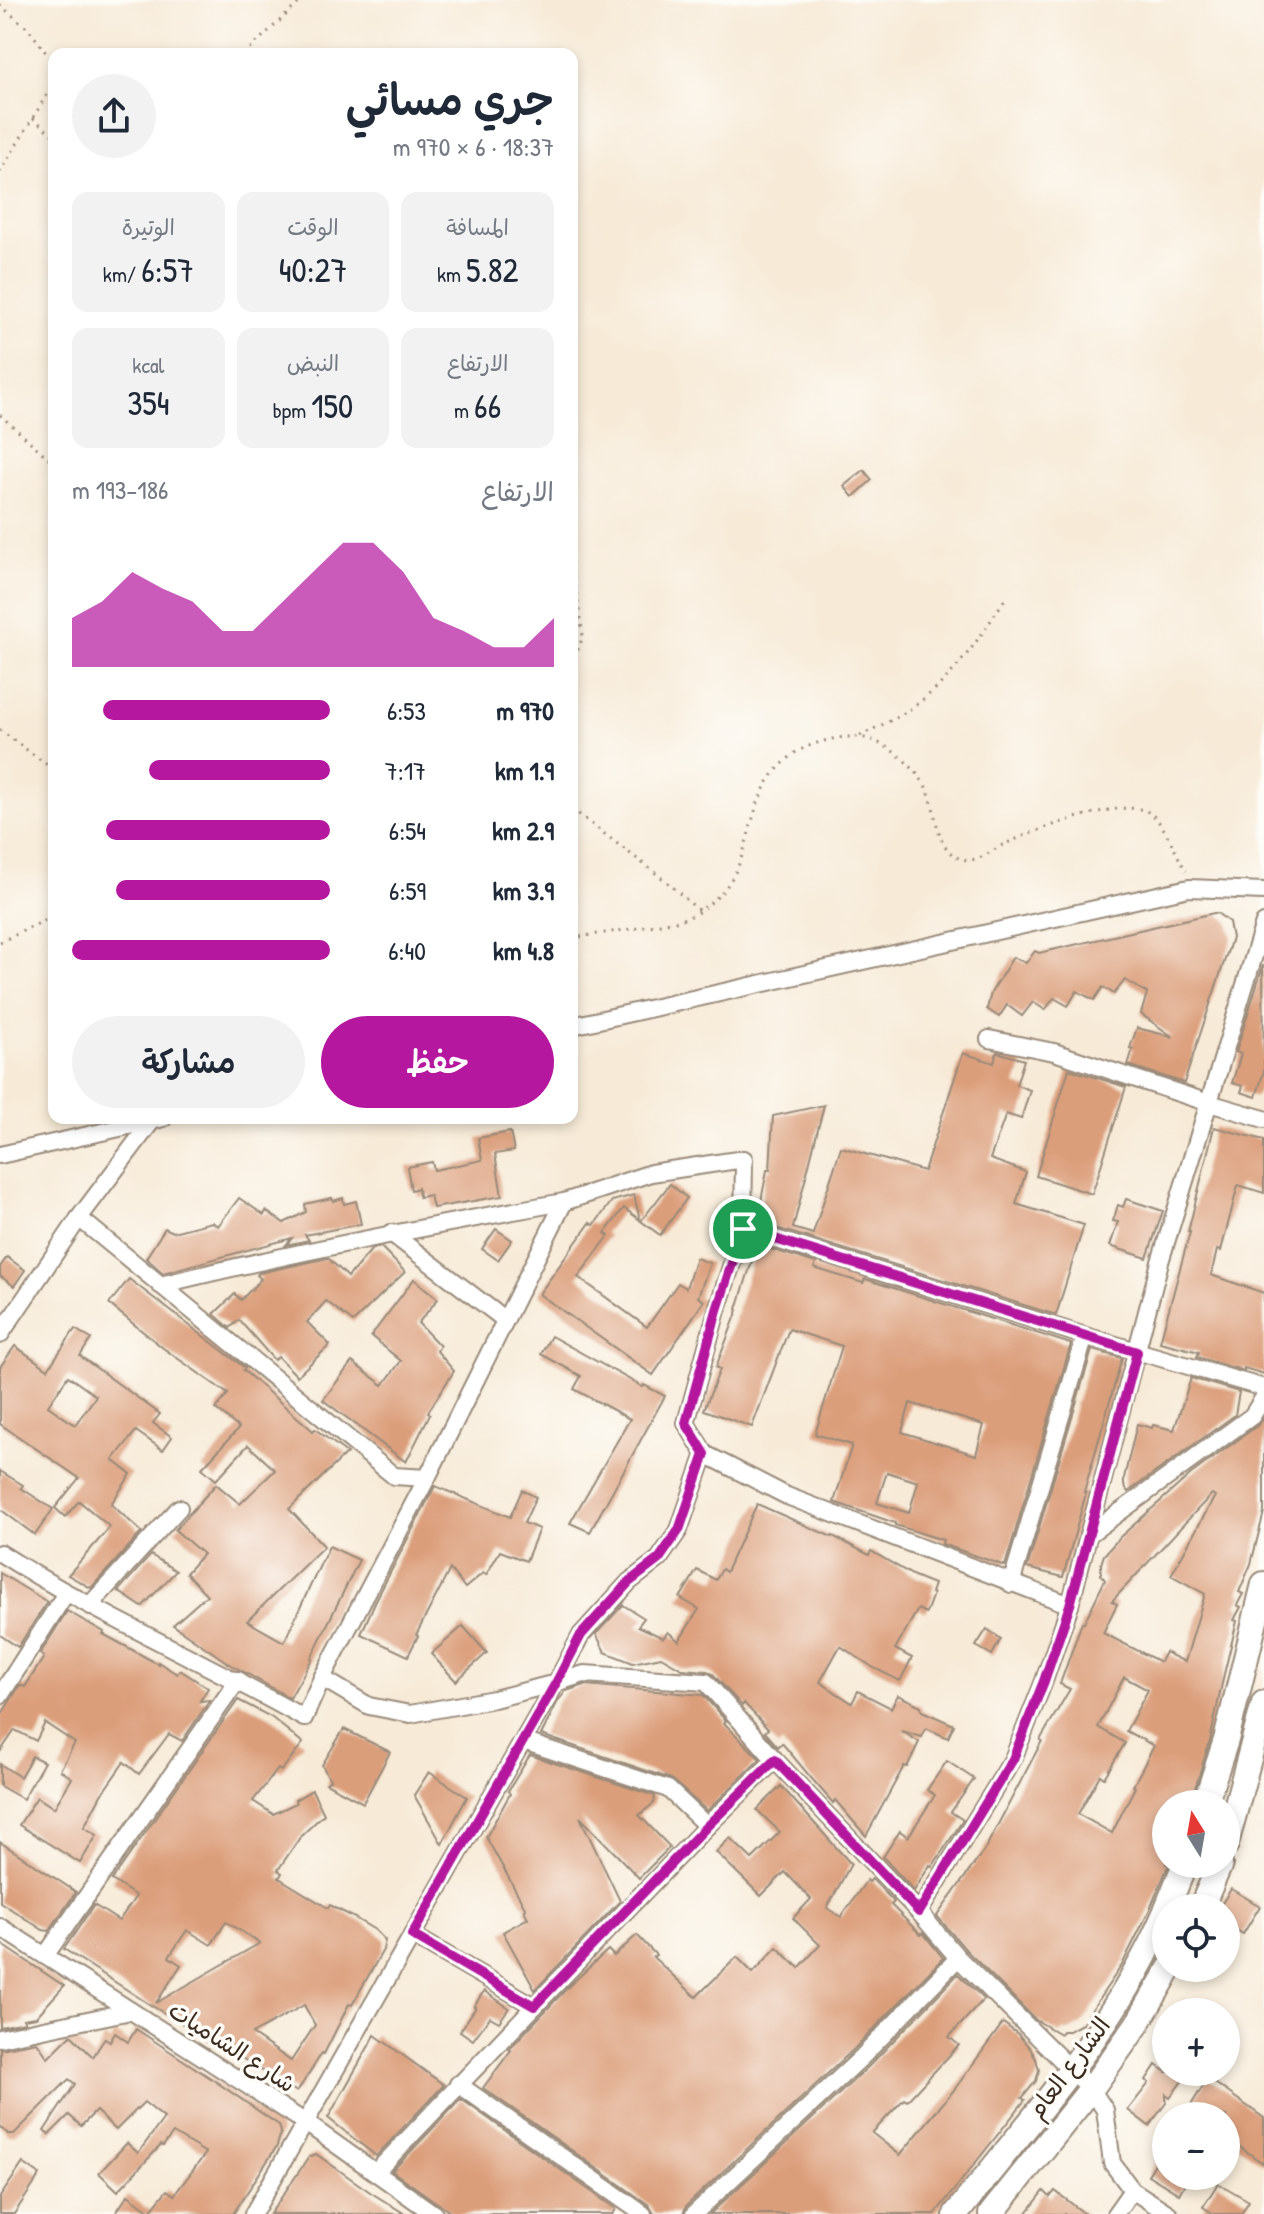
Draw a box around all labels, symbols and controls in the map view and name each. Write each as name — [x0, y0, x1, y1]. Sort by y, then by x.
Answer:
text: جري مسائي — [346, 69, 554, 129]
button: share — [72, 74, 156, 158]
text: 18:37 · 6 × 970 m — [393, 129, 554, 164]
text: الوتيرة — [122, 212, 175, 242]
text: الوقت — [287, 212, 339, 242]
text: المسافة — [446, 212, 509, 242]
text: 6:57 — [141, 247, 194, 293]
text: 40:27 — [279, 247, 347, 293]
text: 5.82 — [466, 247, 518, 293]
text: /km — [103, 259, 141, 289]
text: km — [437, 259, 466, 289]
text: النبض — [287, 348, 339, 378]
text: الارتفاع — [447, 348, 509, 378]
text: kcal — [132, 350, 164, 380]
text: 354 — [127, 380, 170, 426]
text: 150 — [311, 383, 353, 429]
text: 66 — [474, 383, 501, 429]
text: bpm — [273, 395, 311, 425]
text: m — [454, 395, 474, 425]
text: 186–193 m — [72, 472, 168, 507]
text: الارتفاع — [481, 474, 554, 509]
text: 6:53 — [387, 693, 426, 728]
text: 970 m — [496, 693, 554, 728]
text: 7:17 — [385, 753, 426, 788]
text: 1.9 km — [495, 753, 554, 788]
text: 6:54 — [389, 813, 426, 848]
text: 2.9 km — [492, 813, 554, 848]
text: 6:59 — [389, 873, 426, 908]
text: 3.9 km — [493, 873, 554, 908]
text: 6:40 — [388, 933, 426, 968]
text: 4.8 km — [493, 933, 554, 968]
button: مشاركة — [72, 1016, 305, 1108]
button: حفظ — [321, 1016, 554, 1108]
pin — [709, 1195, 777, 1263]
icon: arrive — [721, 1207, 765, 1251]
north arrow — [1152, 1790, 1240, 1878]
map controls — [1152, 1790, 1240, 2190]
button: locate — [1152, 1894, 1240, 1982]
street label: شارع الشاميات — [162, 1993, 302, 2101]
button: + — [1152, 1998, 1240, 2086]
street label: الشارع العام — [1019, 2010, 1120, 2127]
button: − — [1152, 2102, 1240, 2190]

